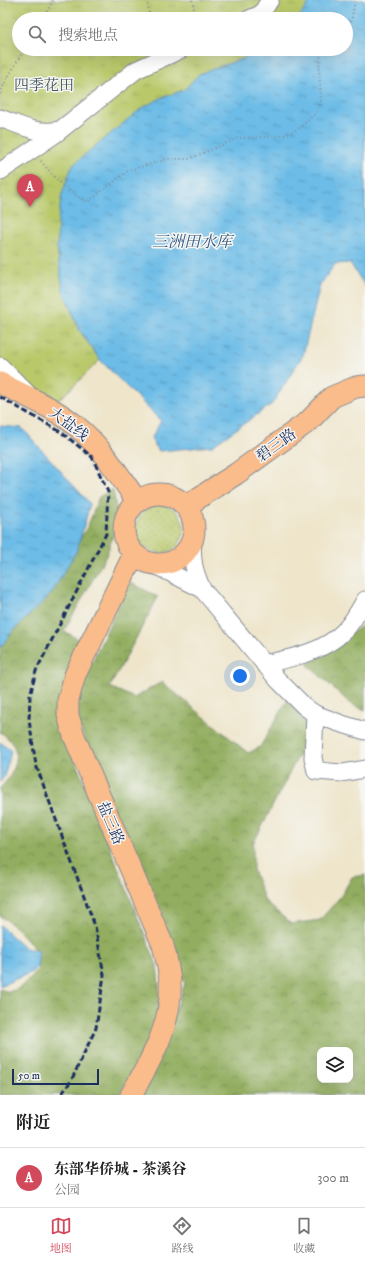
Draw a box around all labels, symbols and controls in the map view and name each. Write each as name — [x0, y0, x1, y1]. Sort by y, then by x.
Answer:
search box — [12, 12, 353, 56]
icon: search — [26, 23, 48, 45]
text: 搜索地点 — [58, 26, 118, 45]
park label: 四季花田 — [14, 76, 74, 95]
pin: A — [17, 174, 43, 207]
water label: 三洲田水库 — [152, 232, 235, 252]
street label: 大盐线 — [45, 403, 92, 446]
street label: 碧三路 — [253, 424, 300, 466]
your location — [230, 666, 250, 686]
street label: 盐三路 — [93, 799, 128, 848]
map controls — [317, 1047, 353, 1083]
button: layers — [317, 1047, 353, 1083]
scale bar — [12, 1067, 99, 1086]
text: 50 m — [18, 1069, 40, 1083]
text: 附近 — [16, 1112, 50, 1134]
text: 东部华侨城 - 茶溪谷 — [54, 1160, 187, 1179]
text: A — [25, 1170, 33, 1186]
text: 300 m — [318, 1170, 349, 1186]
text: 公园 — [54, 1182, 80, 1198]
tab: 地图 — [50, 1215, 72, 1256]
tab: 路线 — [171, 1215, 193, 1256]
tab: 收藏 — [293, 1215, 315, 1256]

